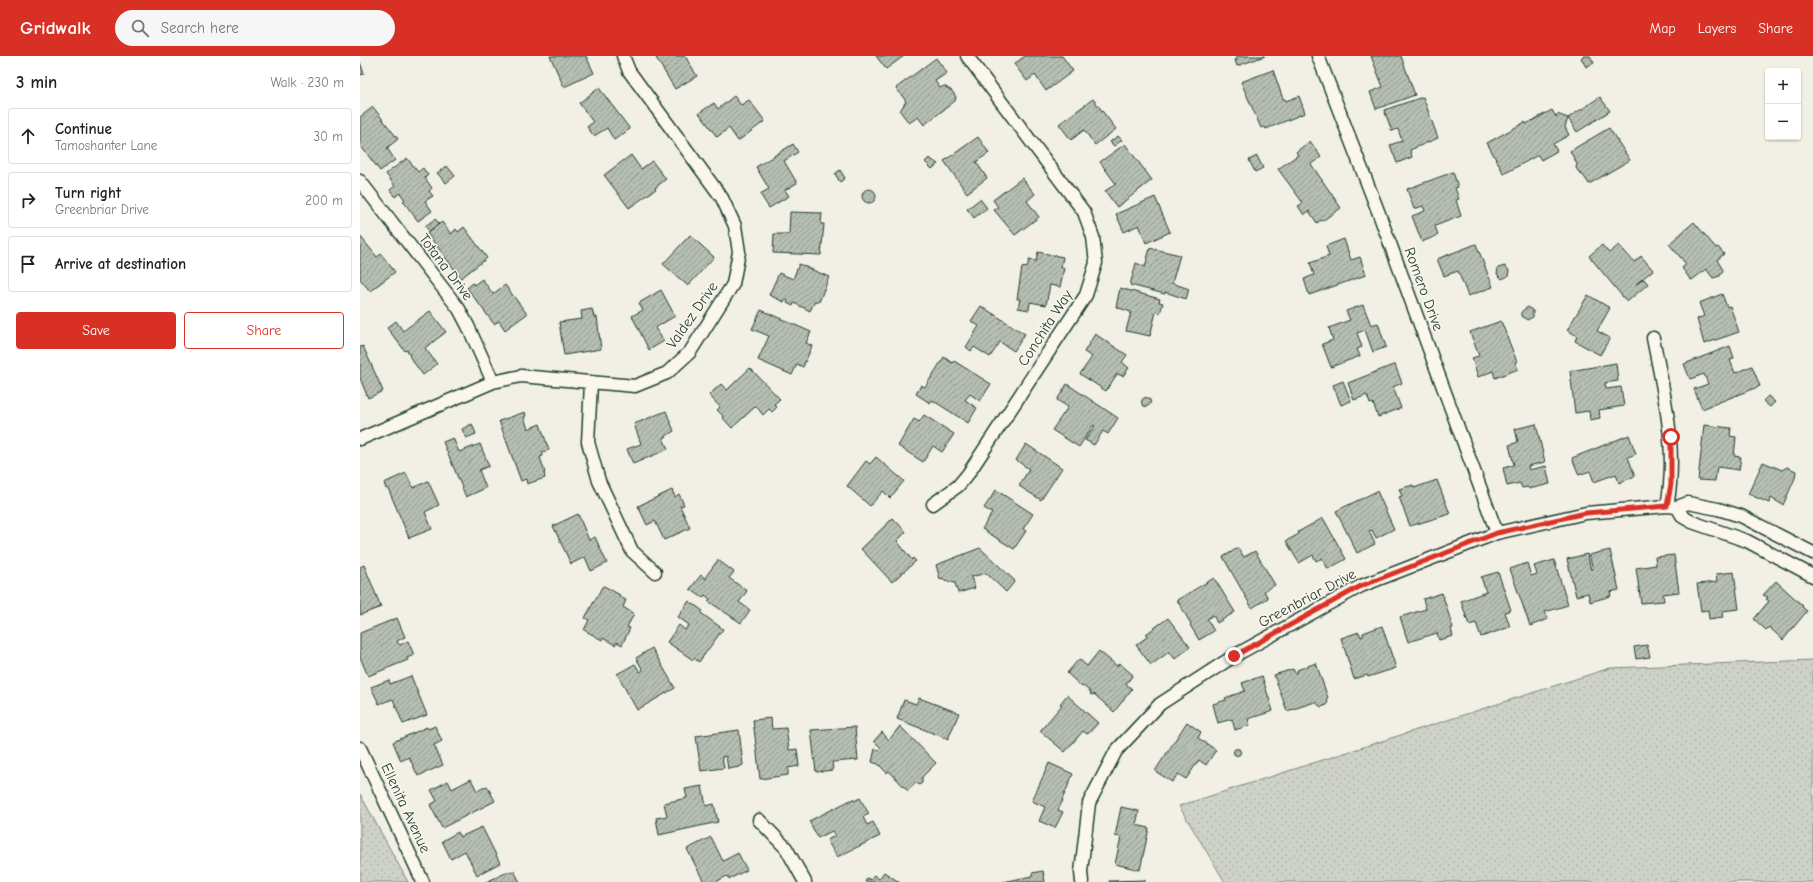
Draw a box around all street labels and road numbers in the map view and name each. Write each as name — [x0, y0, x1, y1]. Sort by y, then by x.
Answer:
street label: Totana Drive — [415, 230, 477, 304]
street label: Romero Drive — [1401, 245, 1448, 334]
street label: Valdez Drive — [662, 278, 722, 352]
street label: Conchita Way — [1014, 286, 1076, 369]
street label: Greenbriar Drive — [1255, 564, 1359, 631]
street label: Ellenita Avenue — [377, 760, 435, 856]

